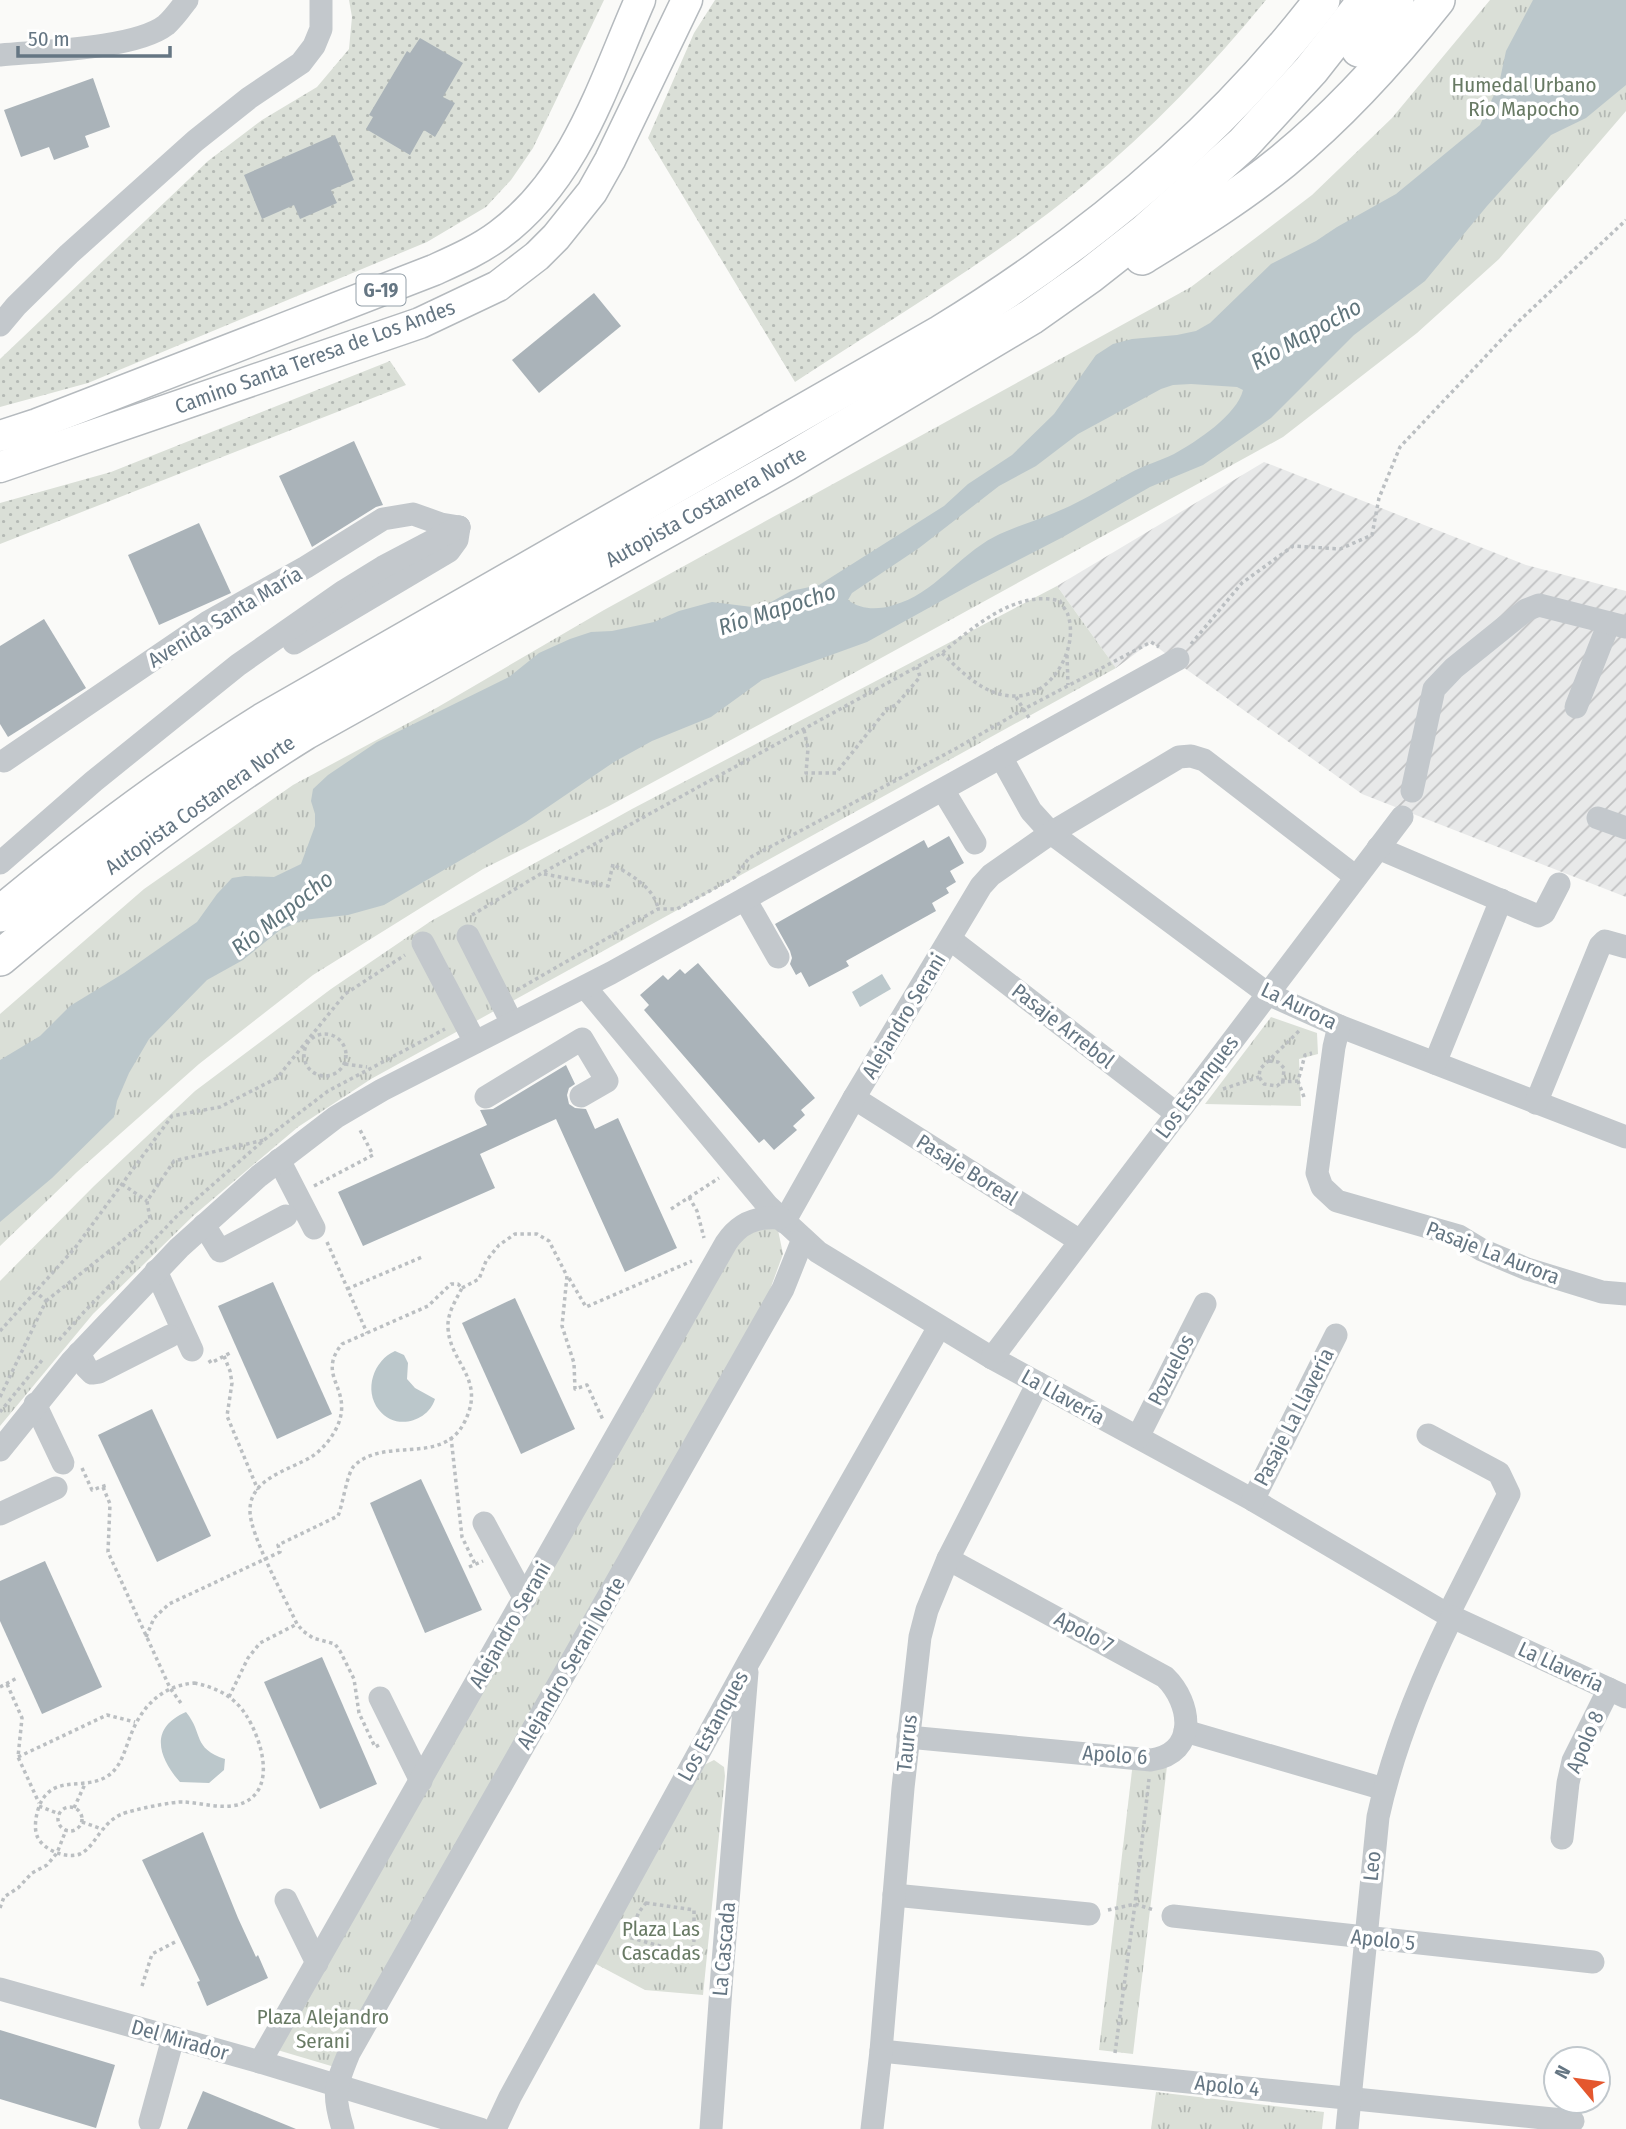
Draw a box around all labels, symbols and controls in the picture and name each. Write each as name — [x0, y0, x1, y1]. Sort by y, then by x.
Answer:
scale bar — [18, 14, 170, 58]
text: 50 m — [28, 26, 70, 52]
park label: Humedal Urbano Río Mapocho — [1451, 72, 1597, 122]
road number: G-19 — [356, 274, 406, 306]
water label: Río Mapocho — [1246, 292, 1366, 376]
street label: Camino Santa Teresa de Los Andes — [171, 294, 459, 420]
street label: Autopista Costanera Norte — [601, 441, 811, 573]
street label: Avenida Santa María — [143, 561, 307, 673]
water label: Río Mapocho — [715, 577, 839, 641]
street label: Autopista Costanera Norte — [100, 730, 300, 880]
water label: Río Mapocho — [225, 864, 339, 962]
street label: Alejandro Serani — [856, 949, 952, 1083]
street label: La Aurora — [1257, 977, 1341, 1035]
street label: Pasaje Arrebol — [1007, 978, 1120, 1074]
street label: Los Estanques — [1150, 1030, 1244, 1144]
street label: Pasaje Boreal — [912, 1129, 1023, 1212]
street label: Pasaje La Aurora — [1423, 1216, 1563, 1290]
street label: Pozuelos — [1142, 1330, 1200, 1410]
street label: Pasaje La Llavería — [1248, 1344, 1340, 1490]
street label: La Llavería — [1017, 1363, 1109, 1431]
street label: Alejandro Serani — [463, 1557, 557, 1693]
street label: Alejandro Serani Norte — [511, 1572, 631, 1754]
street label: Apolo 7 — [1050, 1606, 1118, 1658]
street label: La Llavería — [1514, 1636, 1608, 1698]
street label: Los Estanques — [672, 1666, 754, 1786]
street label: Apolo 8 — [1560, 1707, 1610, 1777]
street label: Taurus — [891, 1713, 923, 1773]
street label: Apolo 6 — [1082, 1740, 1148, 1770]
street label: Leo — [1357, 1850, 1387, 1882]
street label: La Cascada — [707, 1901, 741, 1997]
park label: Plaza Las Cascadas — [621, 1916, 701, 1966]
street label: Apolo 5 — [1350, 1924, 1416, 1956]
park label: Plaza Alejandro Serani — [257, 2004, 389, 2054]
street label: Del Mirador — [128, 2014, 232, 2066]
north arrow — [1542, 2045, 1612, 2115]
text: N — [1550, 2061, 1575, 2083]
street label: Apolo 4 — [1193, 2070, 1261, 2102]

